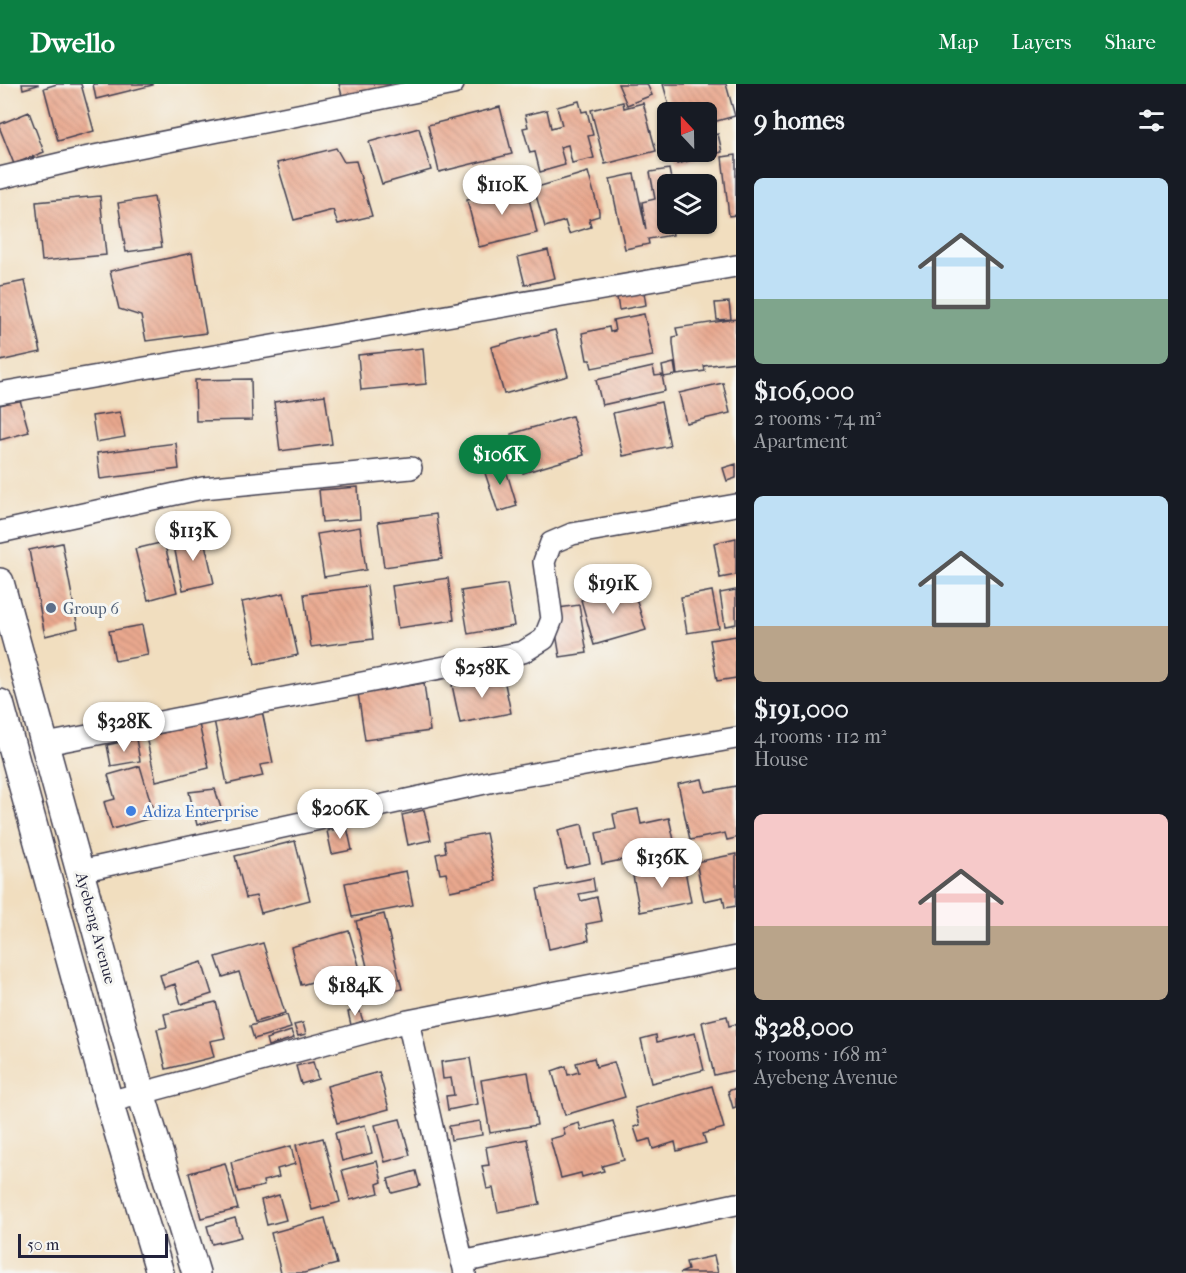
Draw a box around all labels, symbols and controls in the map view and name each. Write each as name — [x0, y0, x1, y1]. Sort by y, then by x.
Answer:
text: Dwello — [30, 26, 115, 59]
text: Map — [938, 30, 979, 54]
text: Layers — [1012, 30, 1071, 54]
text: Share — [1104, 30, 1156, 54]
north arrow — [657, 102, 717, 162]
map controls — [657, 102, 717, 234]
icon: filters — [1135, 104, 1168, 137]
text: 9 homes — [754, 105, 845, 136]
pin: $110K — [460, 165, 544, 216]
text: $110K — [477, 173, 527, 196]
button: layers — [657, 174, 717, 234]
icon: home — [907, 217, 1015, 325]
text: $106,000 — [754, 376, 854, 407]
text: 2 rooms · 74 m² — [754, 407, 881, 430]
text: Apartment — [754, 430, 848, 453]
pin: $106K — [458, 435, 542, 486]
text: $106K — [473, 443, 527, 466]
pin: $113K — [151, 511, 235, 562]
text: $113K — [169, 519, 217, 542]
icon: home — [907, 535, 1015, 643]
pin: $191K — [571, 564, 655, 615]
text: $191K — [588, 572, 638, 595]
place label: Group 6 — [63, 599, 119, 618]
marker: Group 6 — [44, 601, 58, 615]
pin: $258K — [440, 648, 524, 699]
text: $258K — [455, 656, 509, 679]
text: $191,000 — [754, 694, 849, 725]
pin: $328K — [82, 702, 166, 753]
text: $328K — [97, 710, 151, 733]
text: 4 rooms · 112 m² — [754, 725, 886, 748]
text: House — [754, 748, 808, 771]
pin: $206K — [298, 789, 382, 840]
text: $206K — [311, 797, 369, 820]
place label: Adiza Enterprise — [142, 802, 259, 821]
marker: Adiza Enterprise — [124, 804, 138, 818]
pin: $136K — [620, 838, 704, 889]
text: $136K — [636, 846, 688, 869]
icon: home — [907, 853, 1015, 961]
street label: Ayebeng Avenue — [72, 869, 120, 986]
pin: $184K — [313, 966, 397, 1017]
text: $184K — [328, 974, 382, 997]
text: $328,000 — [754, 1012, 854, 1043]
text: 5 rooms · 168 m² — [754, 1043, 887, 1066]
text: Ayebeng Avenue — [754, 1066, 898, 1089]
scale bar — [18, 1231, 168, 1258]
text: 50 m — [27, 1235, 59, 1254]

